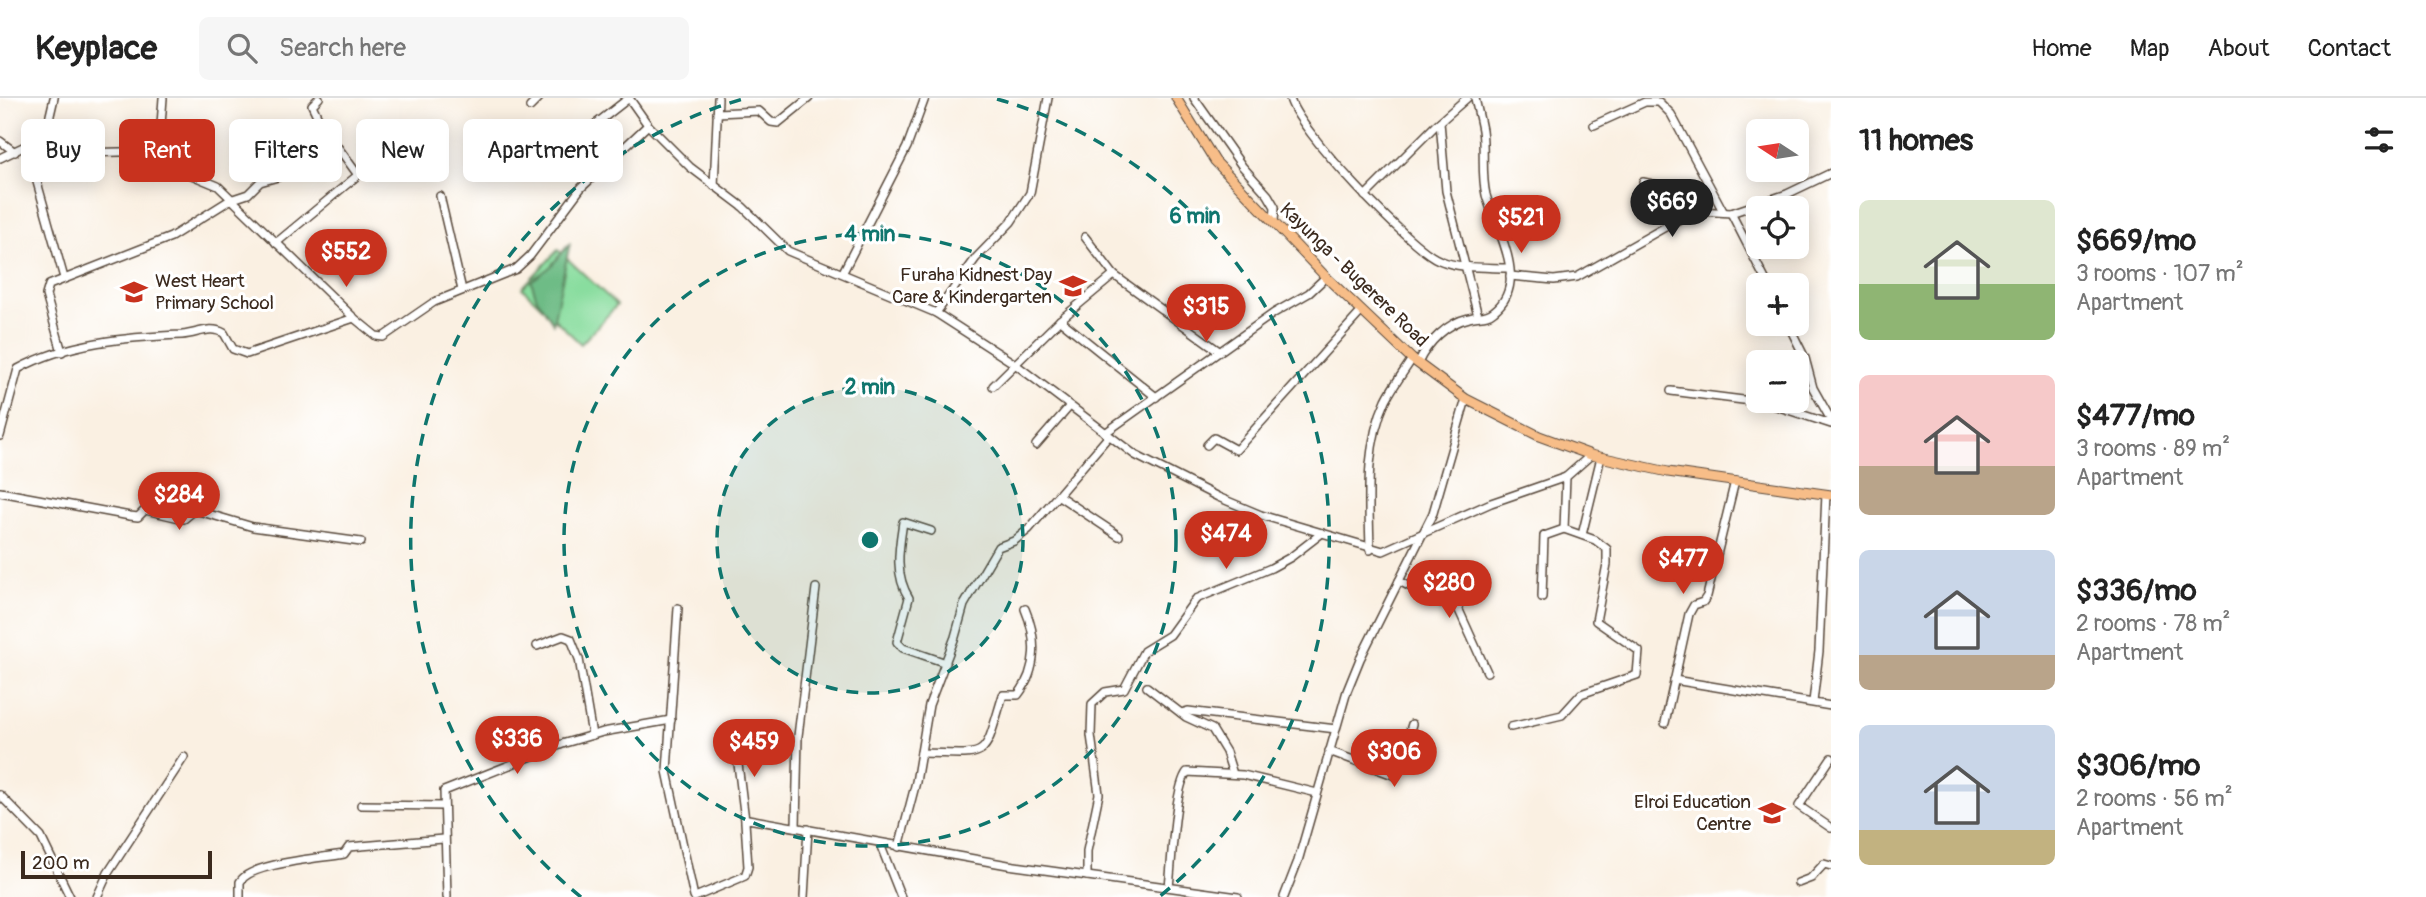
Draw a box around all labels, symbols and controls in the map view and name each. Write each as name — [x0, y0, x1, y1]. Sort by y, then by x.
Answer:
search box — [199, 17, 689, 80]
text: Keyplace — [35, 28, 157, 69]
icon: search — [223, 29, 261, 67]
text: Search here — [279, 32, 406, 64]
text: Home — [2031, 34, 2092, 63]
text: Map — [2130, 34, 2170, 63]
text: About — [2208, 34, 2270, 63]
text: Contact — [2308, 34, 2391, 63]
chip: Buy — [21, 119, 105, 182]
chip: Rent — [119, 119, 215, 182]
chip: Filters — [229, 119, 342, 182]
chip: New — [356, 119, 449, 182]
chip: Apartment — [463, 119, 623, 182]
north arrow — [1746, 119, 1810, 182]
map controls — [1746, 119, 1809, 413]
icon: filters — [2360, 121, 2398, 159]
text: 11 homes — [1859, 122, 1973, 159]
pin: $669 — [1631, 180, 1713, 239]
text: $669 — [1646, 187, 1698, 216]
pin: $521 — [1480, 195, 1562, 255]
button: locate — [1746, 196, 1809, 259]
street label: Kayunga - Bugerere Road — [1275, 198, 1433, 352]
text: 6 min — [1170, 203, 1221, 230]
text: $521 — [1498, 203, 1544, 232]
text: 4 min — [845, 221, 896, 248]
text: $669/mo — [2076, 222, 2196, 259]
icon: home — [1915, 228, 1999, 312]
pin: $552 — [305, 230, 387, 289]
text: $552 — [321, 237, 371, 266]
text: 3 rooms · 107 m² — [2076, 259, 2244, 288]
place label: Furaha Kidnest Day Care & Kindergarten — [892, 263, 1052, 309]
place label: West Heart Primary School — [155, 269, 274, 315]
school or university icon: Furaha Kidnest Day Care & Kindergarten — [1058, 271, 1088, 301]
button: + — [1746, 273, 1809, 336]
school or university icon: West Heart Primary School — [119, 277, 149, 307]
pin: $315 — [1165, 285, 1247, 344]
text: Apartment — [2076, 288, 2183, 317]
text: $315 — [1183, 292, 1229, 321]
button: − — [1746, 350, 1809, 413]
text: 2 min — [845, 374, 895, 401]
text: $477/mo — [2076, 397, 2195, 434]
icon: home — [1915, 403, 1999, 487]
text: 3 rooms · 89 m² — [2076, 434, 2230, 463]
text: Apartment — [2076, 463, 2183, 492]
pin: $284 — [138, 472, 220, 532]
text: $284 — [154, 480, 204, 509]
pin: $474 — [1185, 512, 1267, 571]
text: $474 — [1200, 519, 1252, 548]
centre of rings — [858, 528, 882, 552]
pin: $477 — [1642, 536, 1724, 596]
text: $477 — [1658, 544, 1708, 573]
pin: $280 — [1408, 560, 1490, 620]
text: $280 — [1423, 568, 1475, 597]
text: $336/mo — [2076, 572, 2197, 609]
icon: home — [1915, 578, 1999, 662]
text: 2 rooms · 78 m² — [2076, 609, 2230, 638]
text: Apartment — [2076, 638, 2183, 667]
pin: $336 — [476, 716, 558, 776]
pin: $459 — [713, 720, 795, 779]
text: $336 — [491, 724, 543, 753]
text: $459 — [729, 727, 779, 756]
pin: $306 — [1353, 730, 1435, 789]
text: $306 — [1367, 737, 1421, 766]
text: $306/mo — [2076, 747, 2200, 784]
icon: home — [1915, 753, 1999, 837]
text: 2 rooms · 56 m² — [2076, 784, 2233, 813]
place label: Elroi Education Centre — [1634, 790, 1752, 836]
school or university icon: Elroi Education Centre — [1757, 798, 1787, 828]
text: Apartment — [2076, 813, 2183, 842]
scale bar — [21, 848, 212, 880]
text: 200 m — [32, 851, 90, 875]

